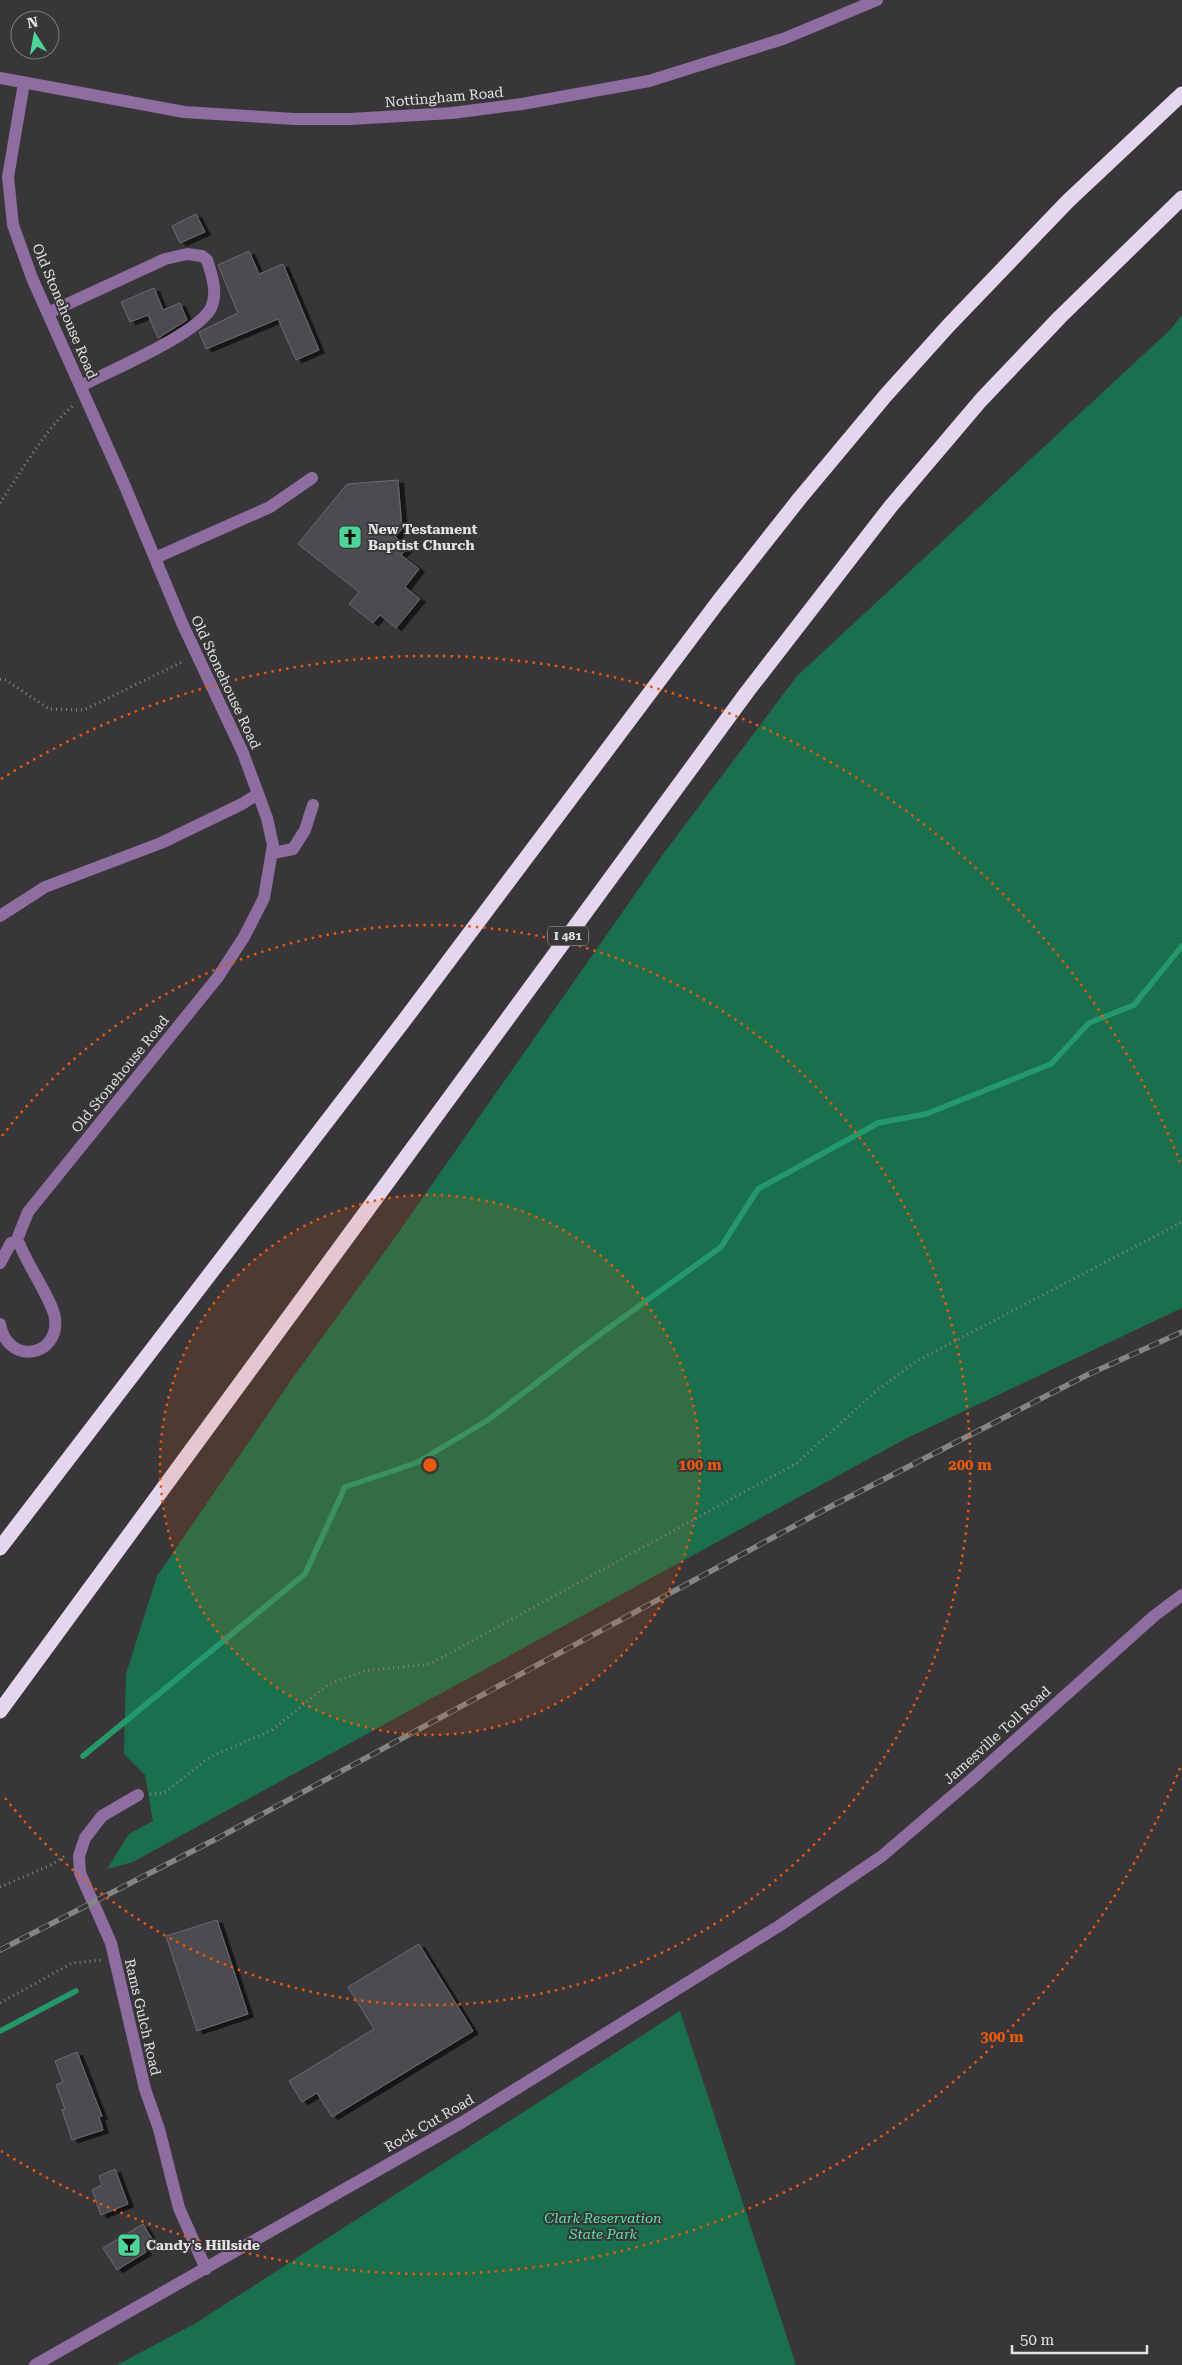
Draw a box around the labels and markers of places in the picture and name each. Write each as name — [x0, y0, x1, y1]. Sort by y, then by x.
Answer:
place label: New Testament Baptist Church — [368, 521, 478, 553]
church icon: New Testament Baptist Church — [337, 524, 363, 550]
centre of rings — [421, 1456, 439, 1474]
bar icon: Candy's Hillside — [116, 2232, 142, 2258]
place label: Candy's Hillside — [146, 2237, 260, 2253]

